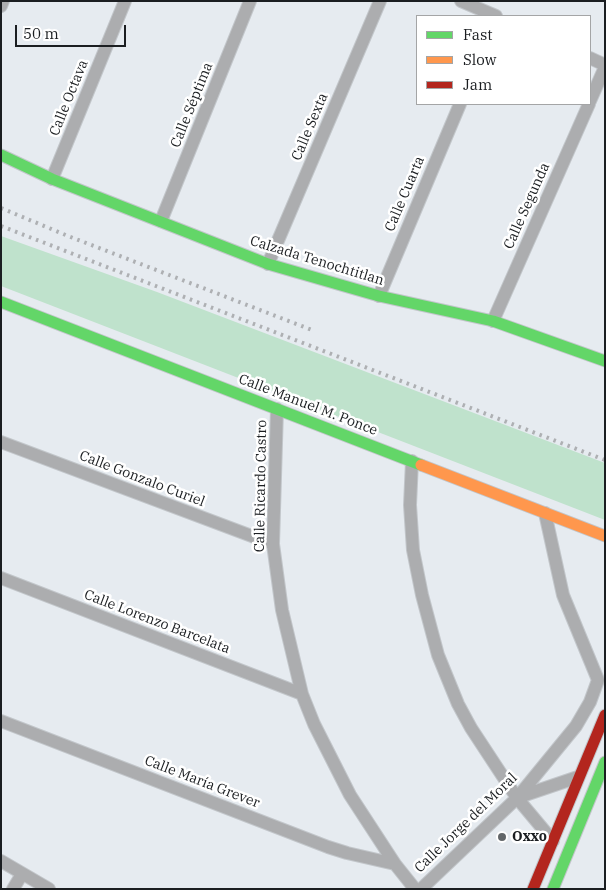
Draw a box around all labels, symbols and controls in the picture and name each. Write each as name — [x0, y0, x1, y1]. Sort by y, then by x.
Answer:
scale bar — [18, 15, 129, 47]
legend — [416, 15, 591, 105]
text: 50 m — [23, 24, 59, 43]
text: Fast — [463, 25, 493, 44]
text: Slow — [463, 50, 496, 69]
street label: Calle Octava — [46, 58, 92, 138]
street label: Calle Séptima — [167, 60, 217, 150]
text: Jam — [463, 75, 492, 94]
street label: Calle Sexta — [288, 91, 332, 163]
street label: Calle Cuarta — [382, 154, 428, 234]
street label: Calle Segunda — [500, 160, 554, 252]
street label: Calzada Tenochtitlan — [248, 233, 386, 289]
street label: Calle Manuel M. Ponce — [236, 371, 380, 439]
street label: Calle Ricardo Castro — [251, 420, 271, 552]
street label: Calle Gonzalo Curiel — [77, 447, 207, 511]
street label: Calle Lorenzo Barcelata — [82, 586, 232, 658]
street label: Calle María Grever — [142, 752, 262, 812]
street label: Calle Jorge del Moral — [411, 770, 521, 876]
place label: Oxxo — [512, 829, 547, 845]
marker: Oxxo — [496, 831, 508, 843]

